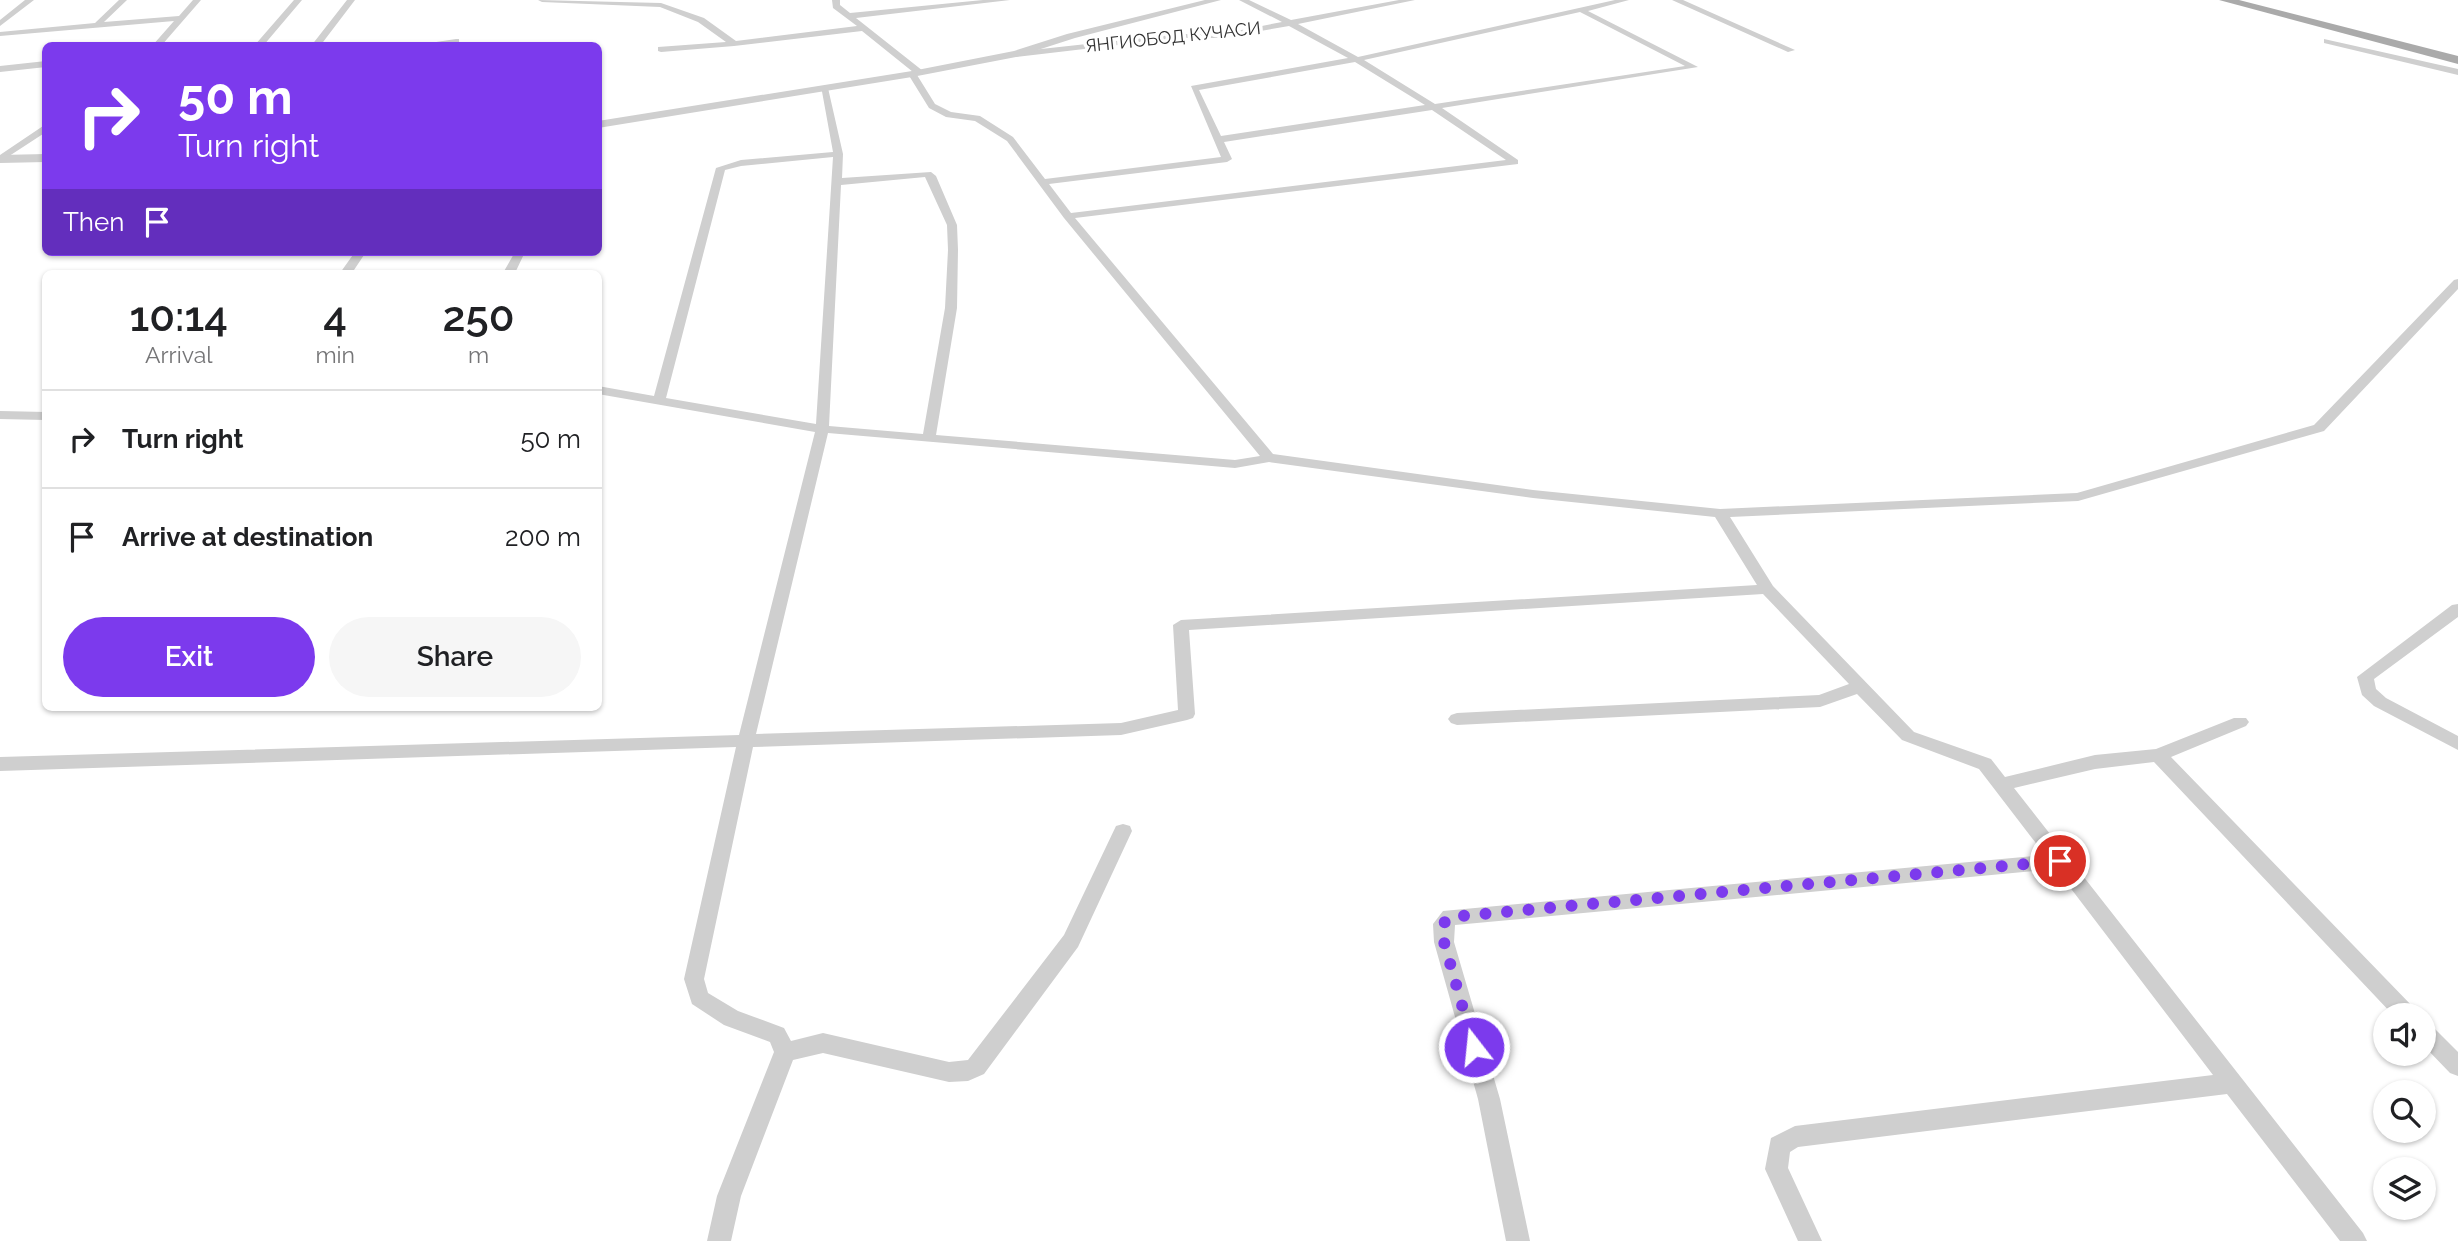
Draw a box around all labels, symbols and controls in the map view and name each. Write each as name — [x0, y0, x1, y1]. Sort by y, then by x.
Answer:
street label: ЯНГИОБОД КУЧАСИ — [1084, 17, 1262, 56]
text: 50 m — [178, 68, 293, 125]
icon: right — [63, 70, 154, 161]
text: Turn right — [178, 127, 319, 164]
icon: arrive — [138, 203, 176, 241]
text: Then — [63, 207, 124, 237]
text: 10:14 — [130, 292, 228, 341]
text: 4 — [323, 292, 347, 341]
text: 250 — [442, 292, 514, 341]
text: Arrival — [145, 341, 212, 368]
text: min — [315, 341, 355, 368]
text: m — [468, 341, 489, 368]
icon: right — [63, 420, 101, 458]
text: Turn right — [122, 424, 243, 454]
text: 50 m — [520, 424, 581, 454]
icon: arrive — [63, 518, 101, 556]
text: Arrive at destination — [122, 522, 373, 552]
text: 200 m — [505, 522, 581, 552]
button: Exit — [63, 617, 315, 697]
button: Share — [329, 617, 581, 697]
pin — [2030, 831, 2090, 891]
icon: arrive — [2041, 842, 2079, 880]
map controls — [2373, 1003, 2436, 1220]
button: sound — [2373, 1003, 2436, 1066]
position arrow — [1437, 1010, 1511, 1084]
button: search — [2373, 1080, 2436, 1143]
button: layers — [2373, 1157, 2436, 1220]

